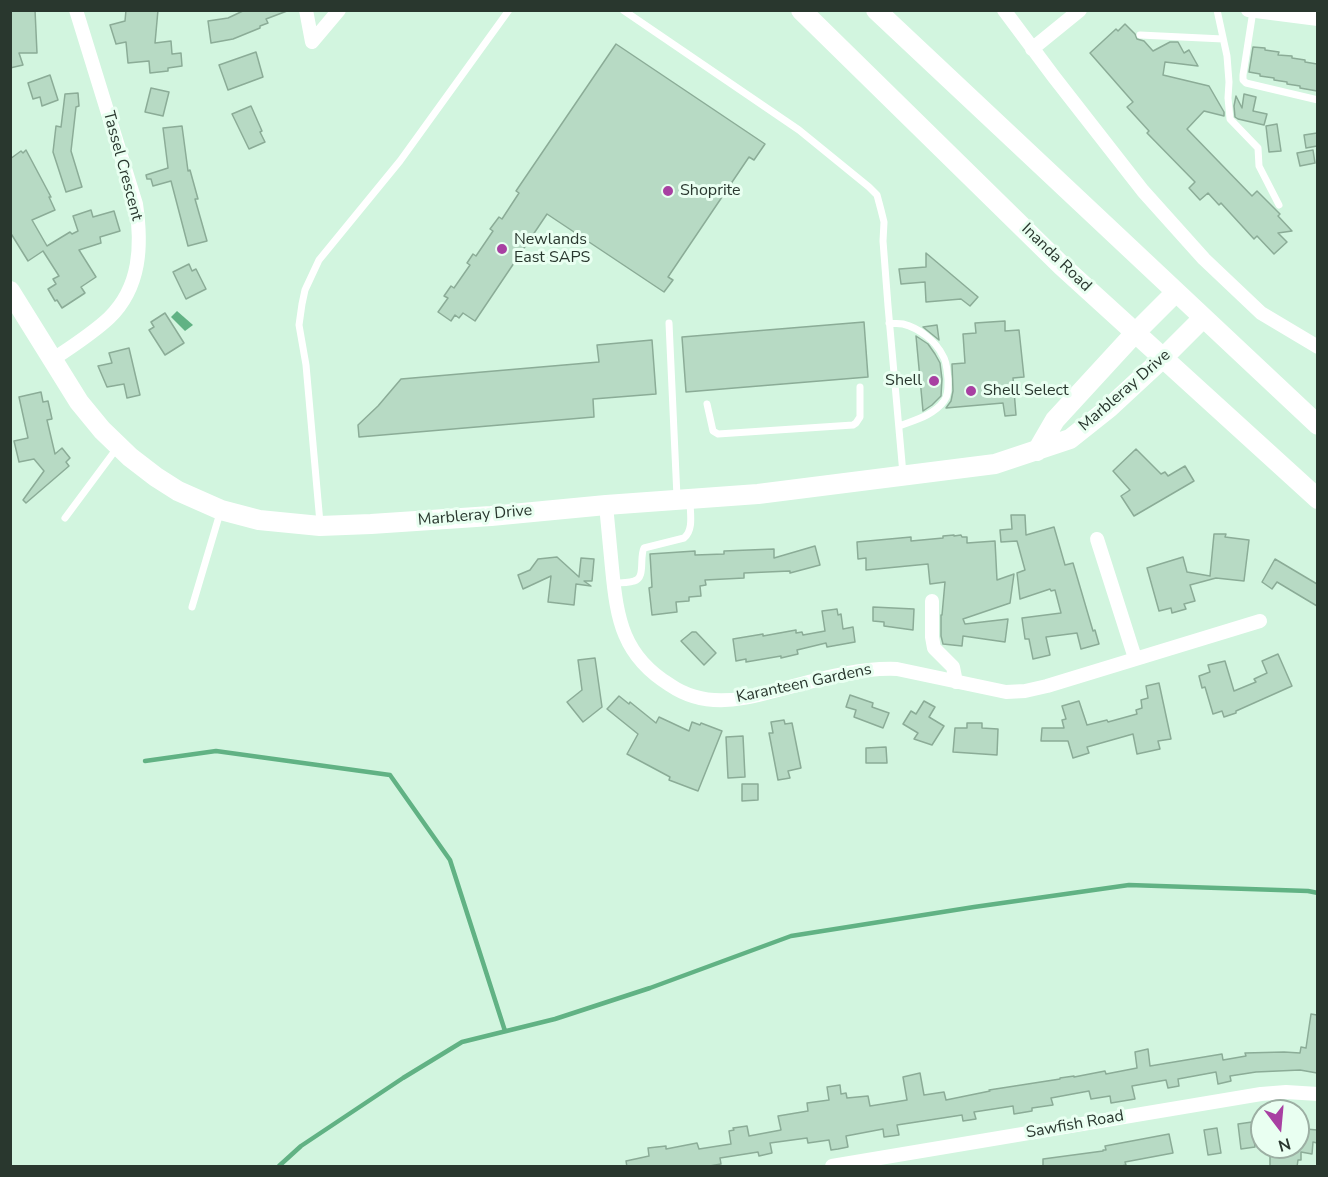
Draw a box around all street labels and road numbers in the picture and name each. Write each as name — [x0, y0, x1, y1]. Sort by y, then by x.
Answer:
street label: Tassel Crescent — [98, 109, 146, 223]
street label: Inanda Road — [1017, 220, 1095, 296]
street label: Marbleray Drive — [1075, 346, 1175, 436]
street label: Marbleray Drive — [417, 501, 533, 531]
street label: Karanteen Gardens — [735, 660, 873, 708]
street label: Sawfish Road — [1025, 1107, 1125, 1143]

